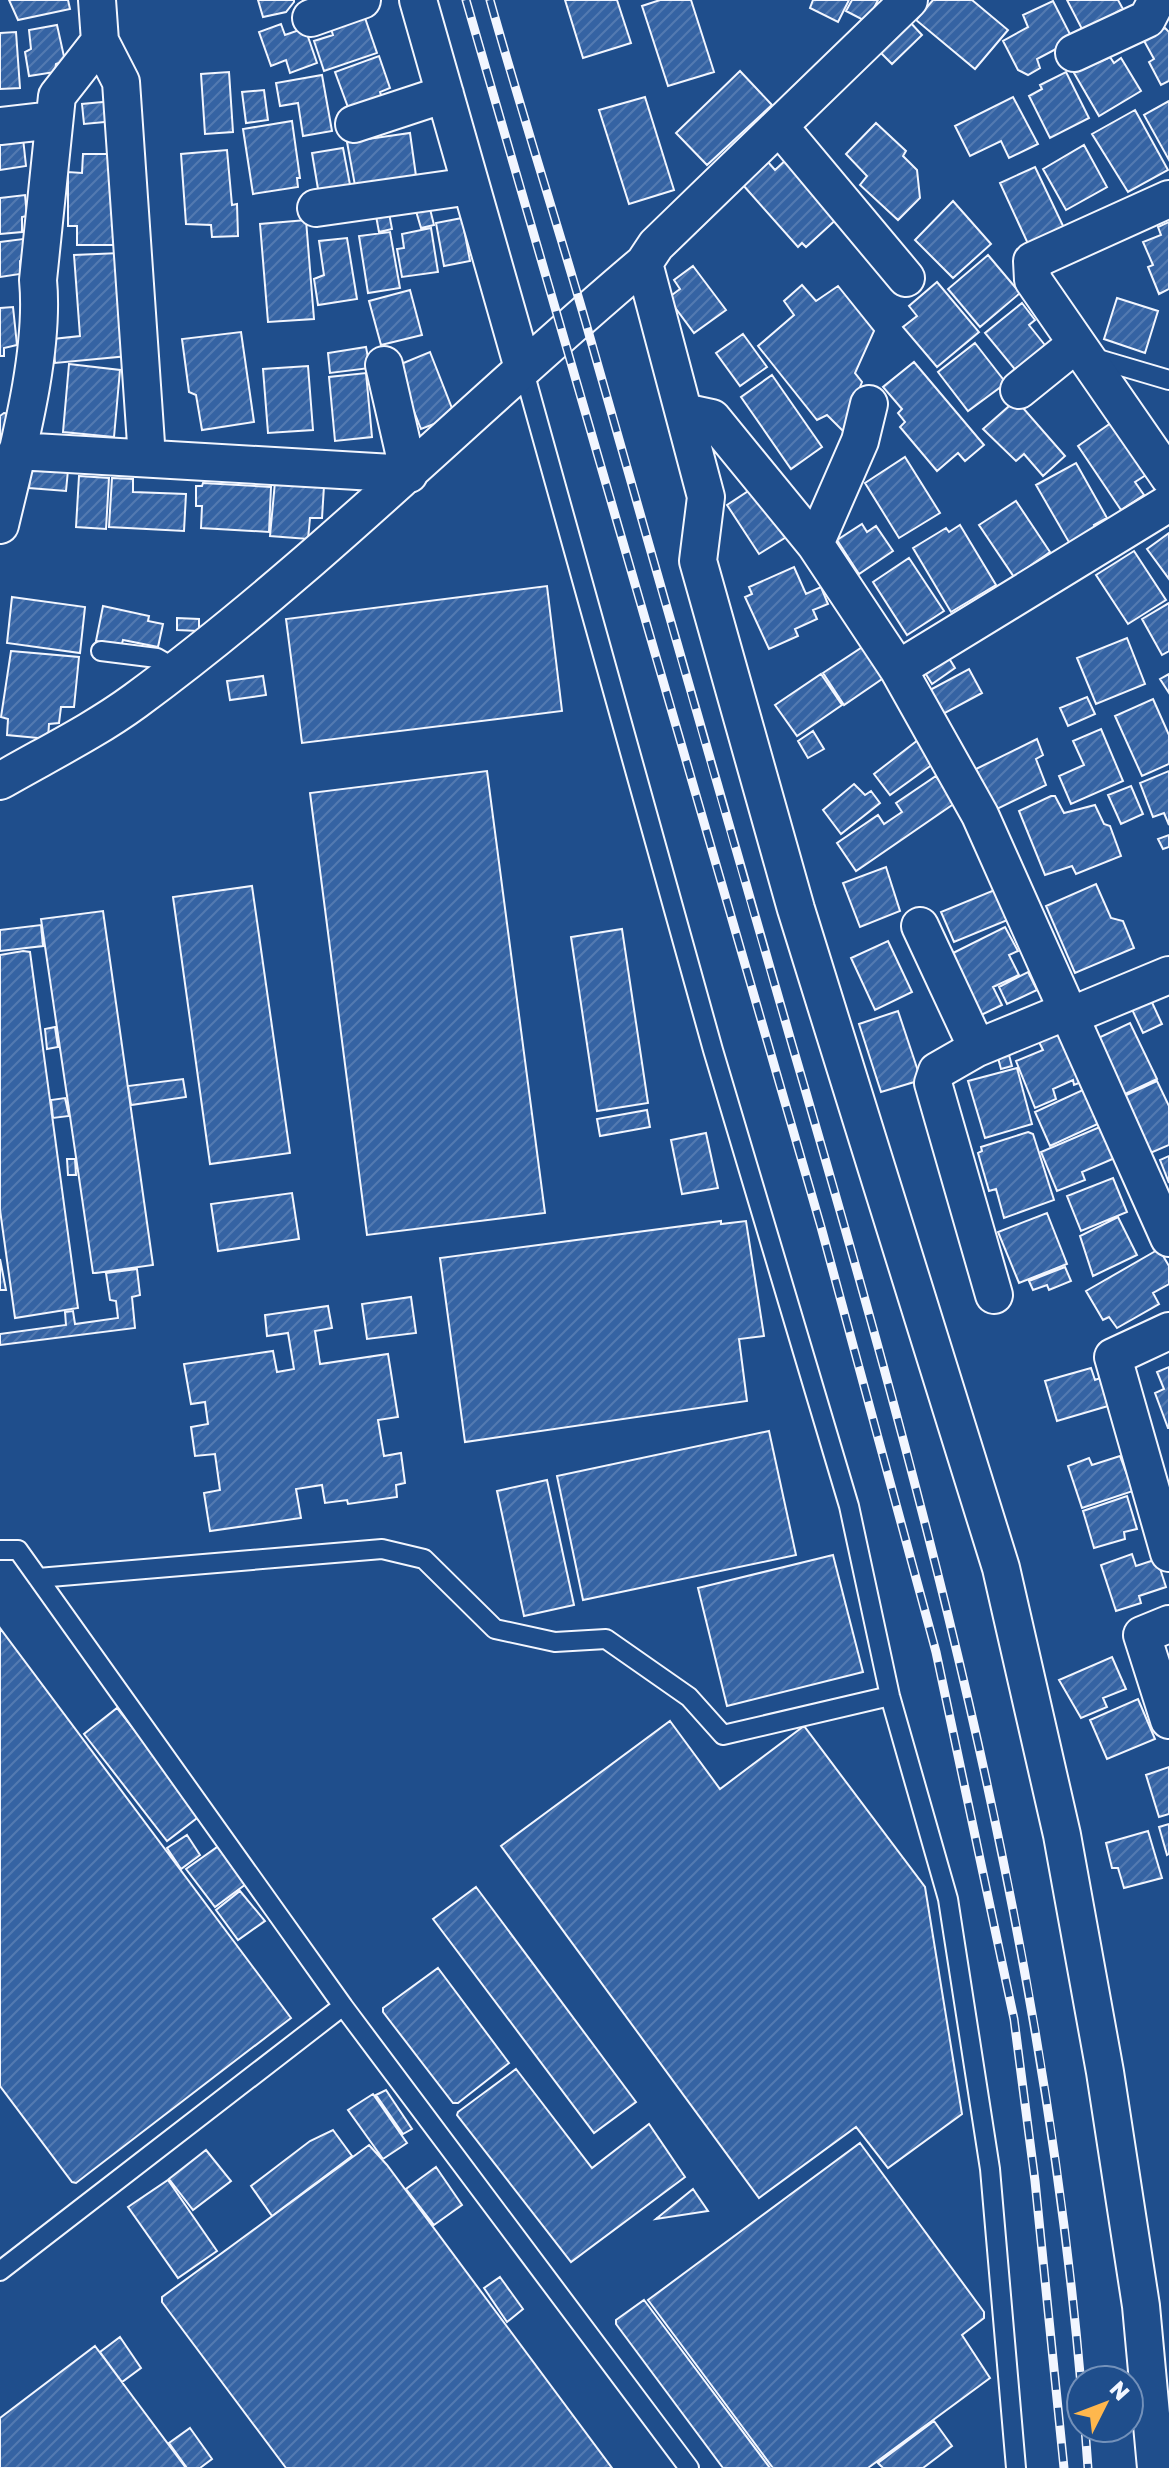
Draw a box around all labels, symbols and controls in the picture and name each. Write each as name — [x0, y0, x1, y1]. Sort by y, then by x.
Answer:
north arrow — [1065, 2364, 1145, 2444]
text: N — [1105, 2375, 1136, 2406]

